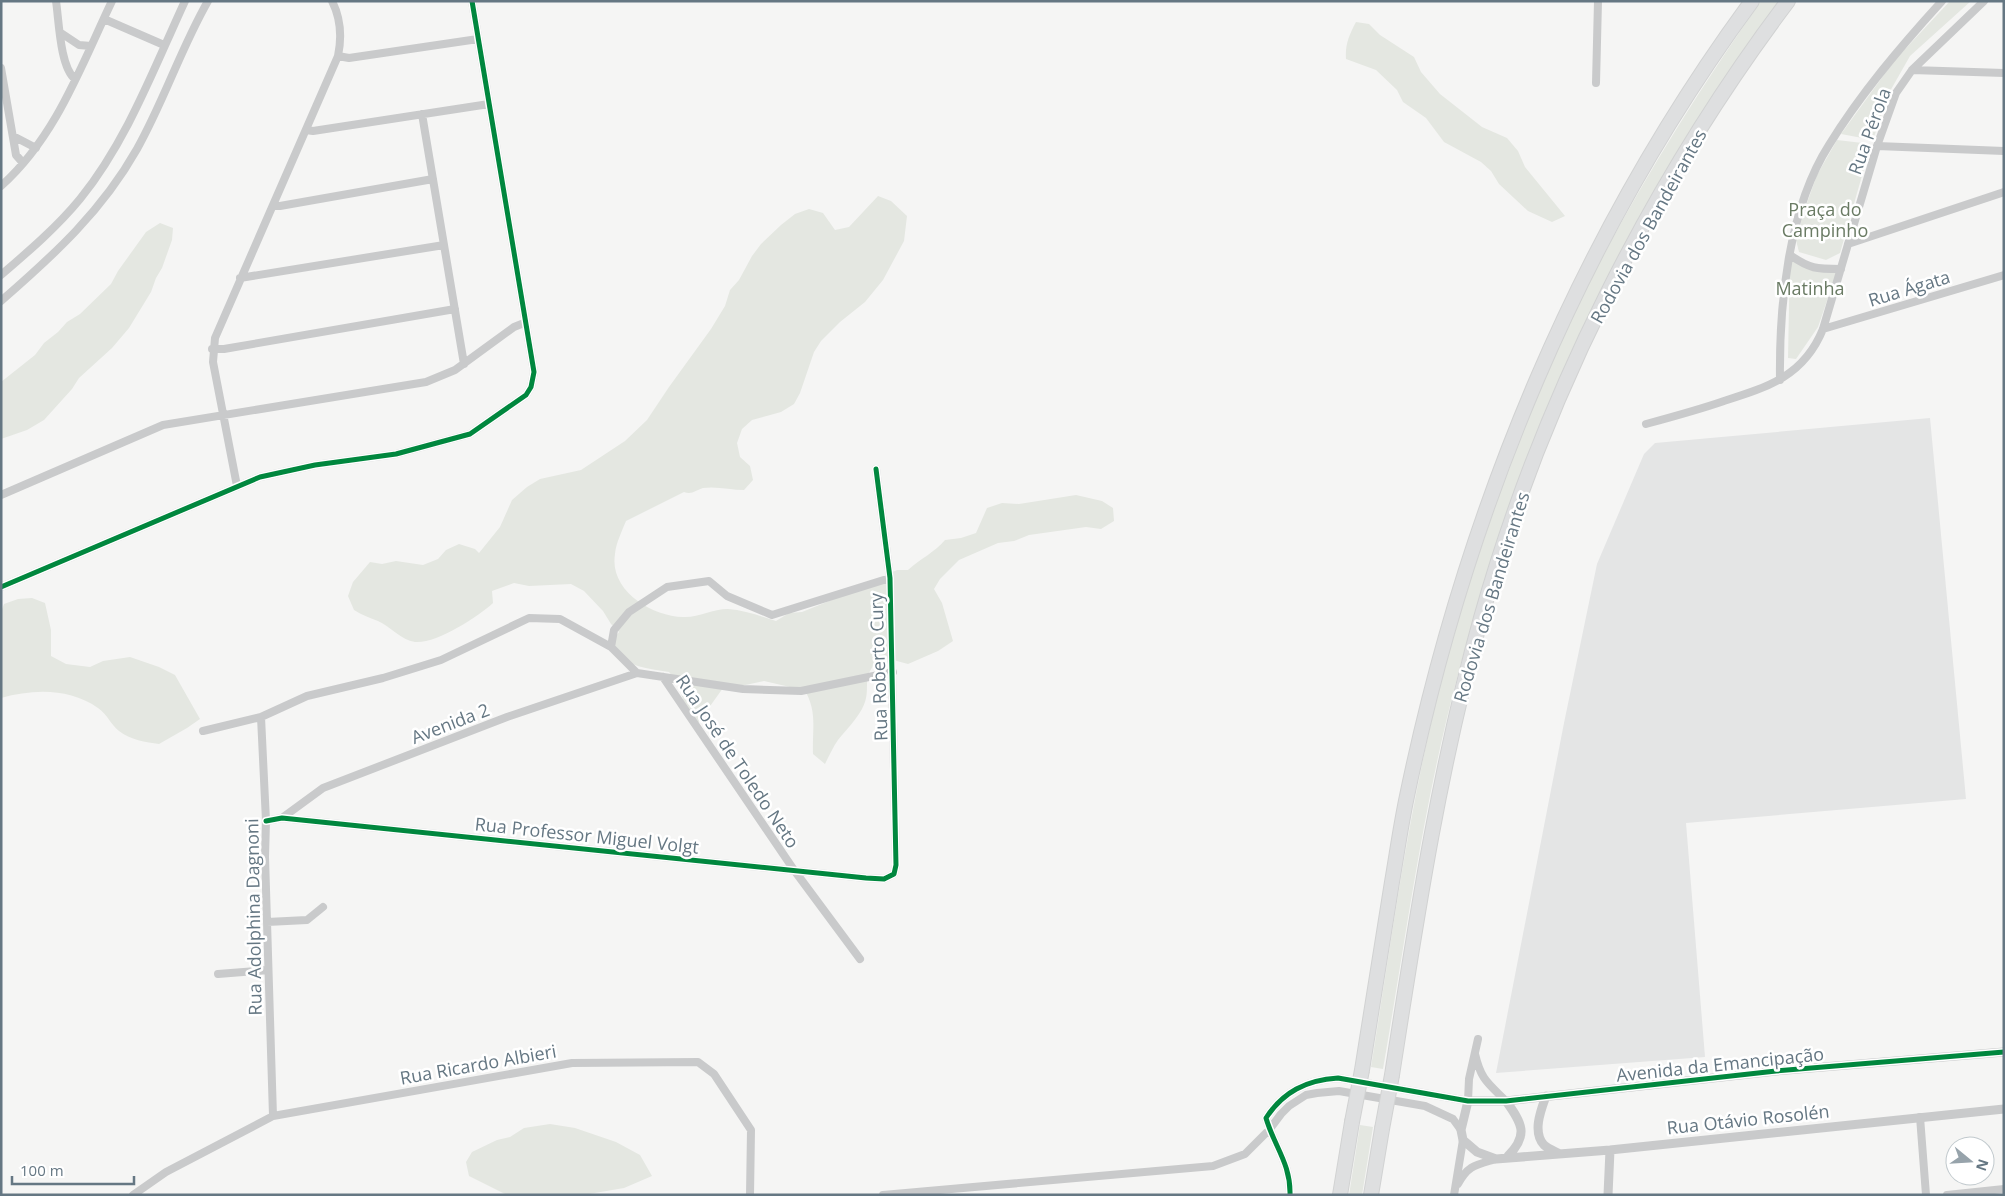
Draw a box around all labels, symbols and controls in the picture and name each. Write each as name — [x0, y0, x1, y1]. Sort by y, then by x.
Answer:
street label: Rua Pérola — [1842, 84, 1896, 178]
street label: Rodovia dos Bandeirantes — [1584, 124, 1712, 328]
park label: Praça do Campinho — [1782, 197, 1868, 242]
street label: Rua Ágata — [1865, 264, 1953, 312]
park label: Matinha — [1775, 276, 1845, 300]
street label: Rodovia dos Bandeirantes — [1448, 489, 1534, 705]
street label: Rua Roberto Cury — [863, 592, 893, 741]
street label: Rua José de Toledo Neto — [671, 670, 805, 852]
street label: Avenida 2 — [407, 697, 493, 749]
street label: Rua Professor Miguel Volgt — [474, 811, 700, 859]
street label: Rua Adolphina Dagnoni — [239, 818, 267, 1016]
street label: Rua Ricardo Albieri — [398, 1038, 558, 1090]
street label: Avenida da Emancipação — [1615, 1041, 1825, 1087]
street label: Rua Otávio Rosolén — [1666, 1099, 1830, 1139]
north arrow — [1945, 1136, 1995, 1186]
scale bar — [12, 1154, 135, 1186]
text: N — [1972, 1157, 1994, 1174]
text: 100 m — [20, 1160, 64, 1180]

